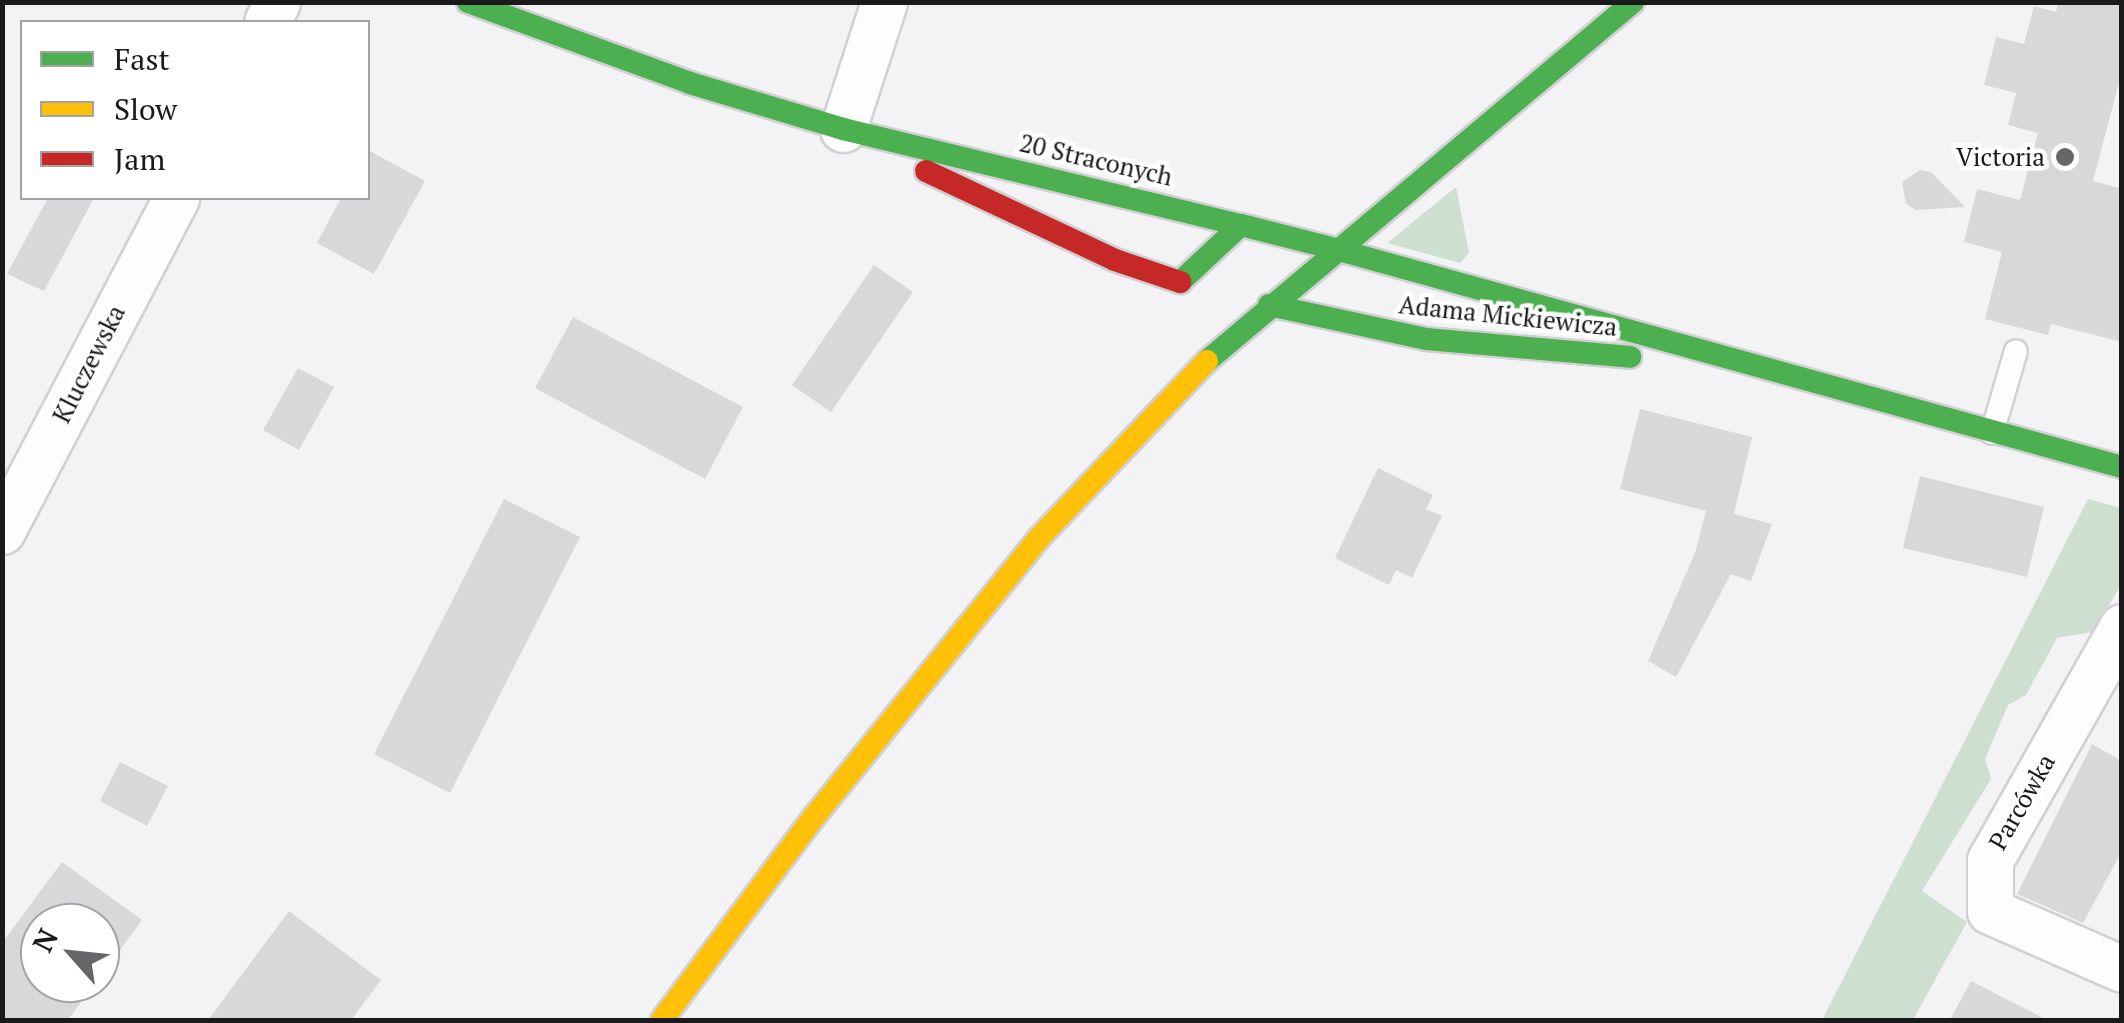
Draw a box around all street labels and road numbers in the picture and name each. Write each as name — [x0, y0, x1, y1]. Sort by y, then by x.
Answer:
street label: 20 Straconych — [1017, 128, 1175, 192]
street label: Adama Mickiewicza — [1397, 290, 1619, 342]
street label: Kluczewska — [47, 300, 131, 428]
street label: Parcówka — [1983, 749, 2061, 855]

